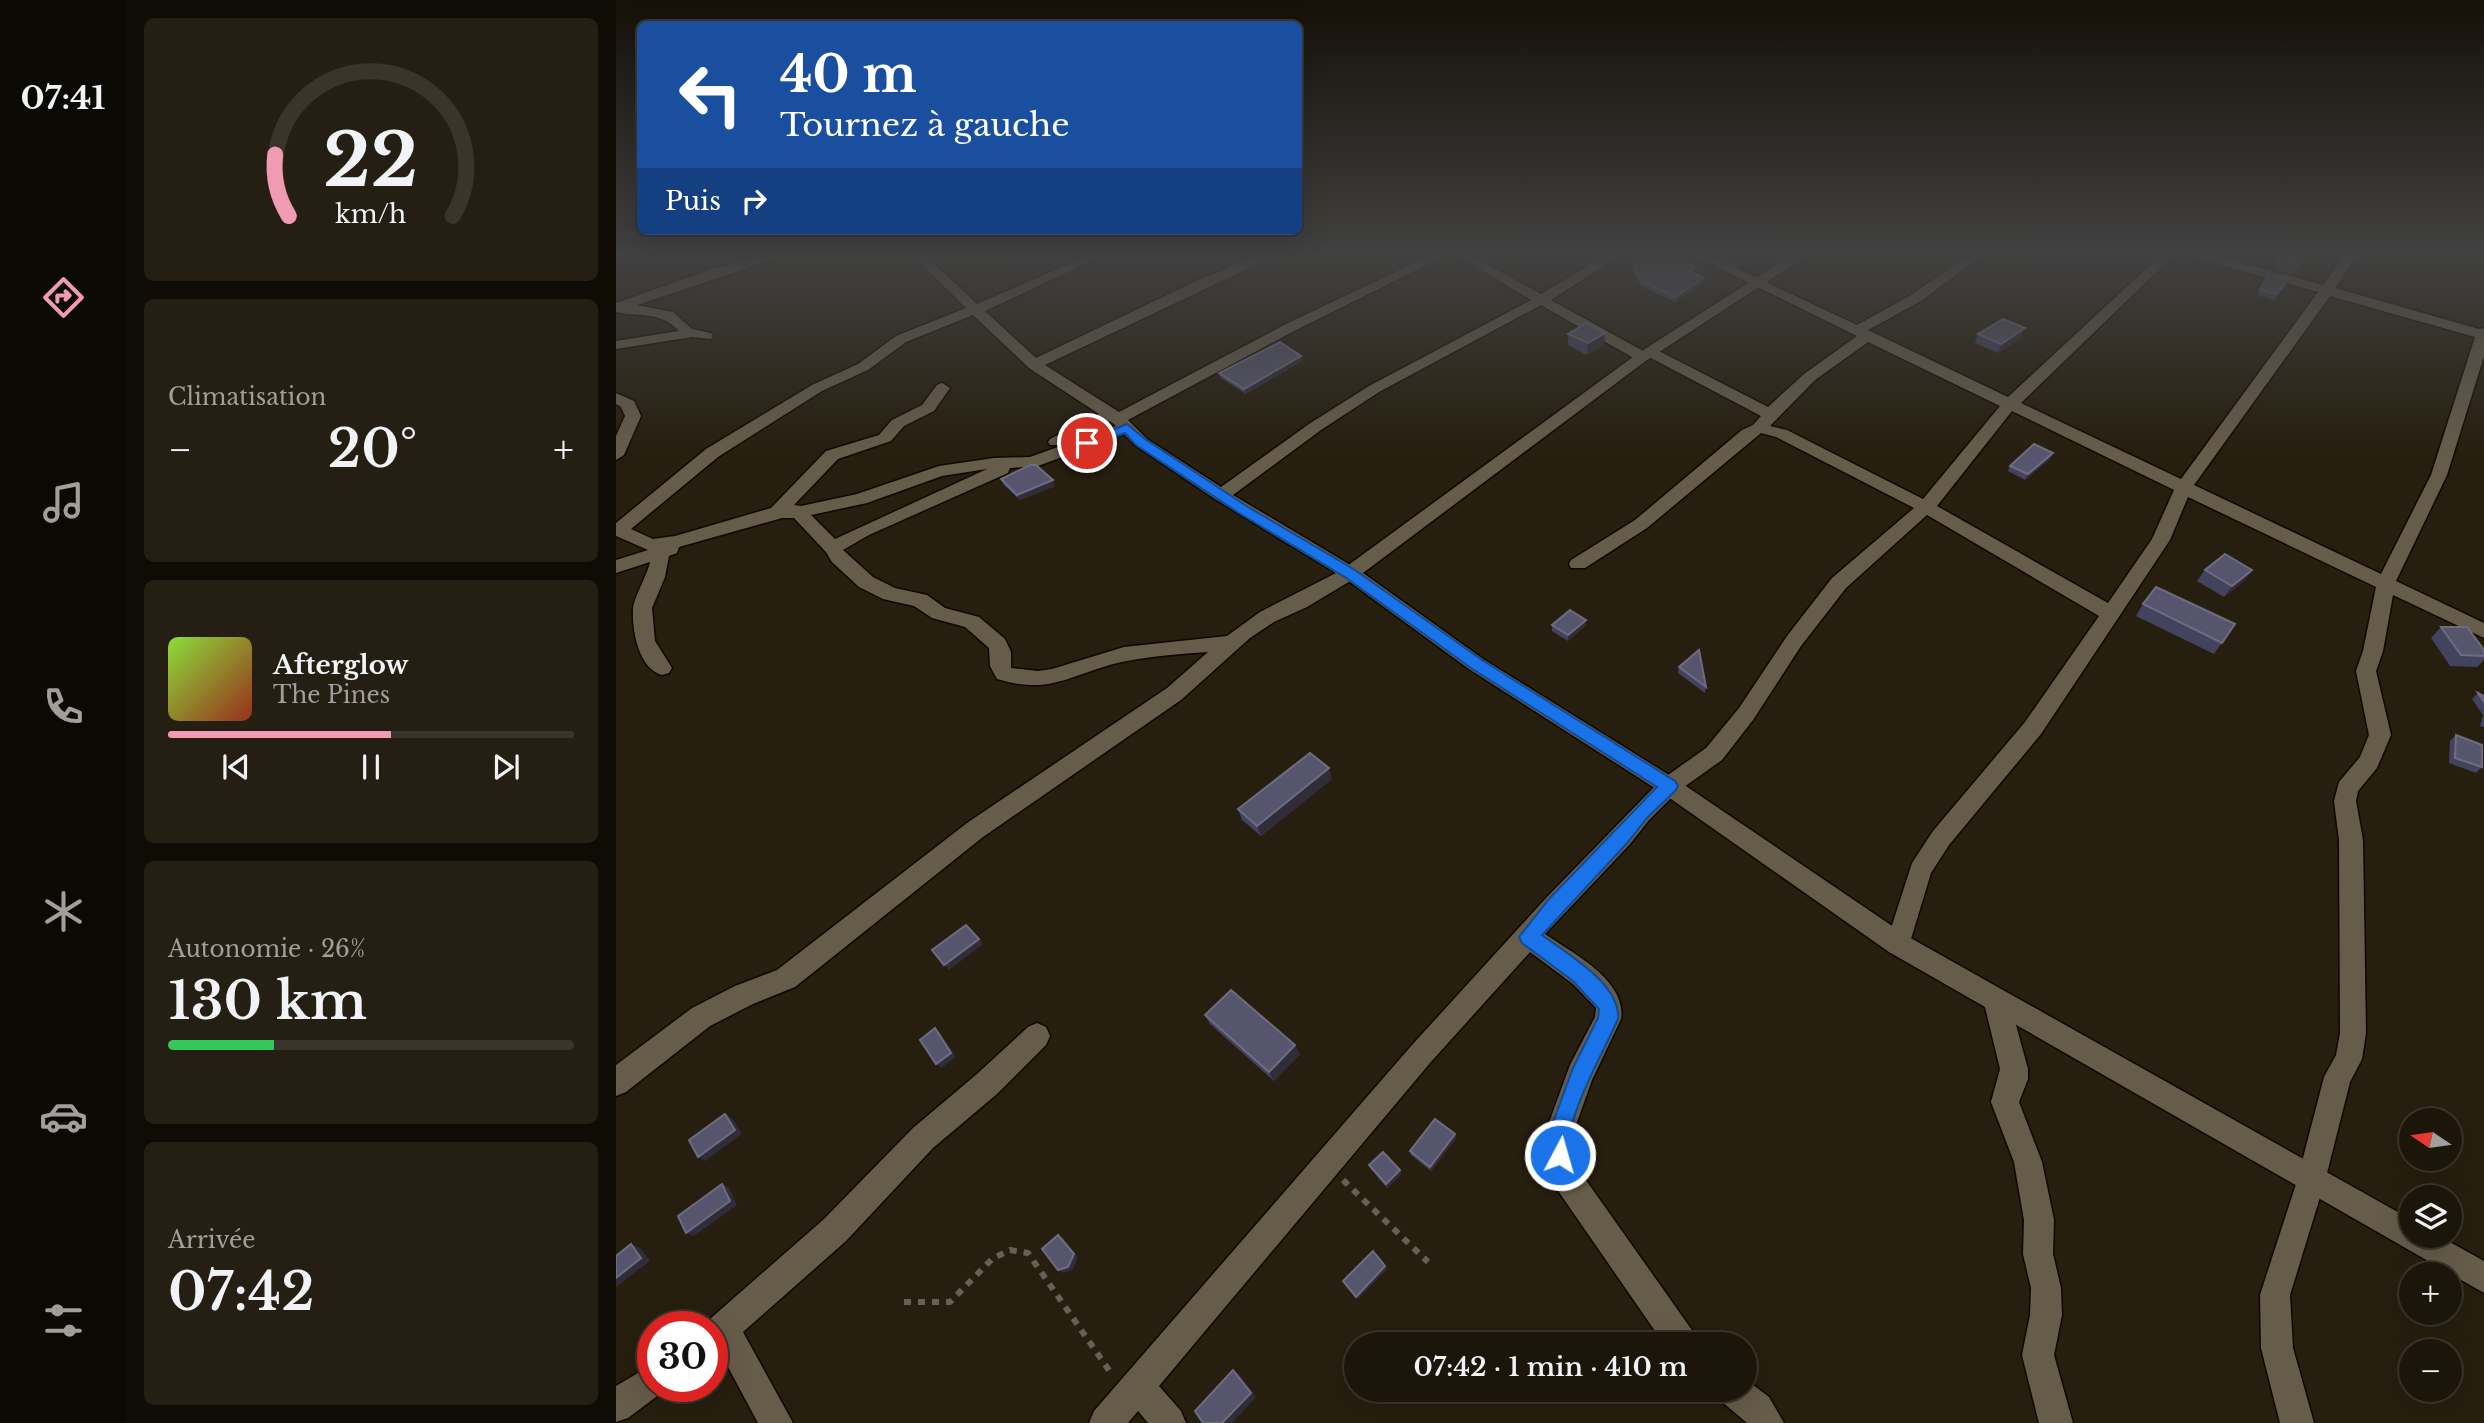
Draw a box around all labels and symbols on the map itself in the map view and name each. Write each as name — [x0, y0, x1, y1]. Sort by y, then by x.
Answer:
pin — [1057, 413, 1117, 473]
north arrow — [2399, 1108, 2462, 1171]
position arrow — [1523, 1118, 1597, 1192]
speed limit sign: 30 — [637, 1311, 728, 1402]

